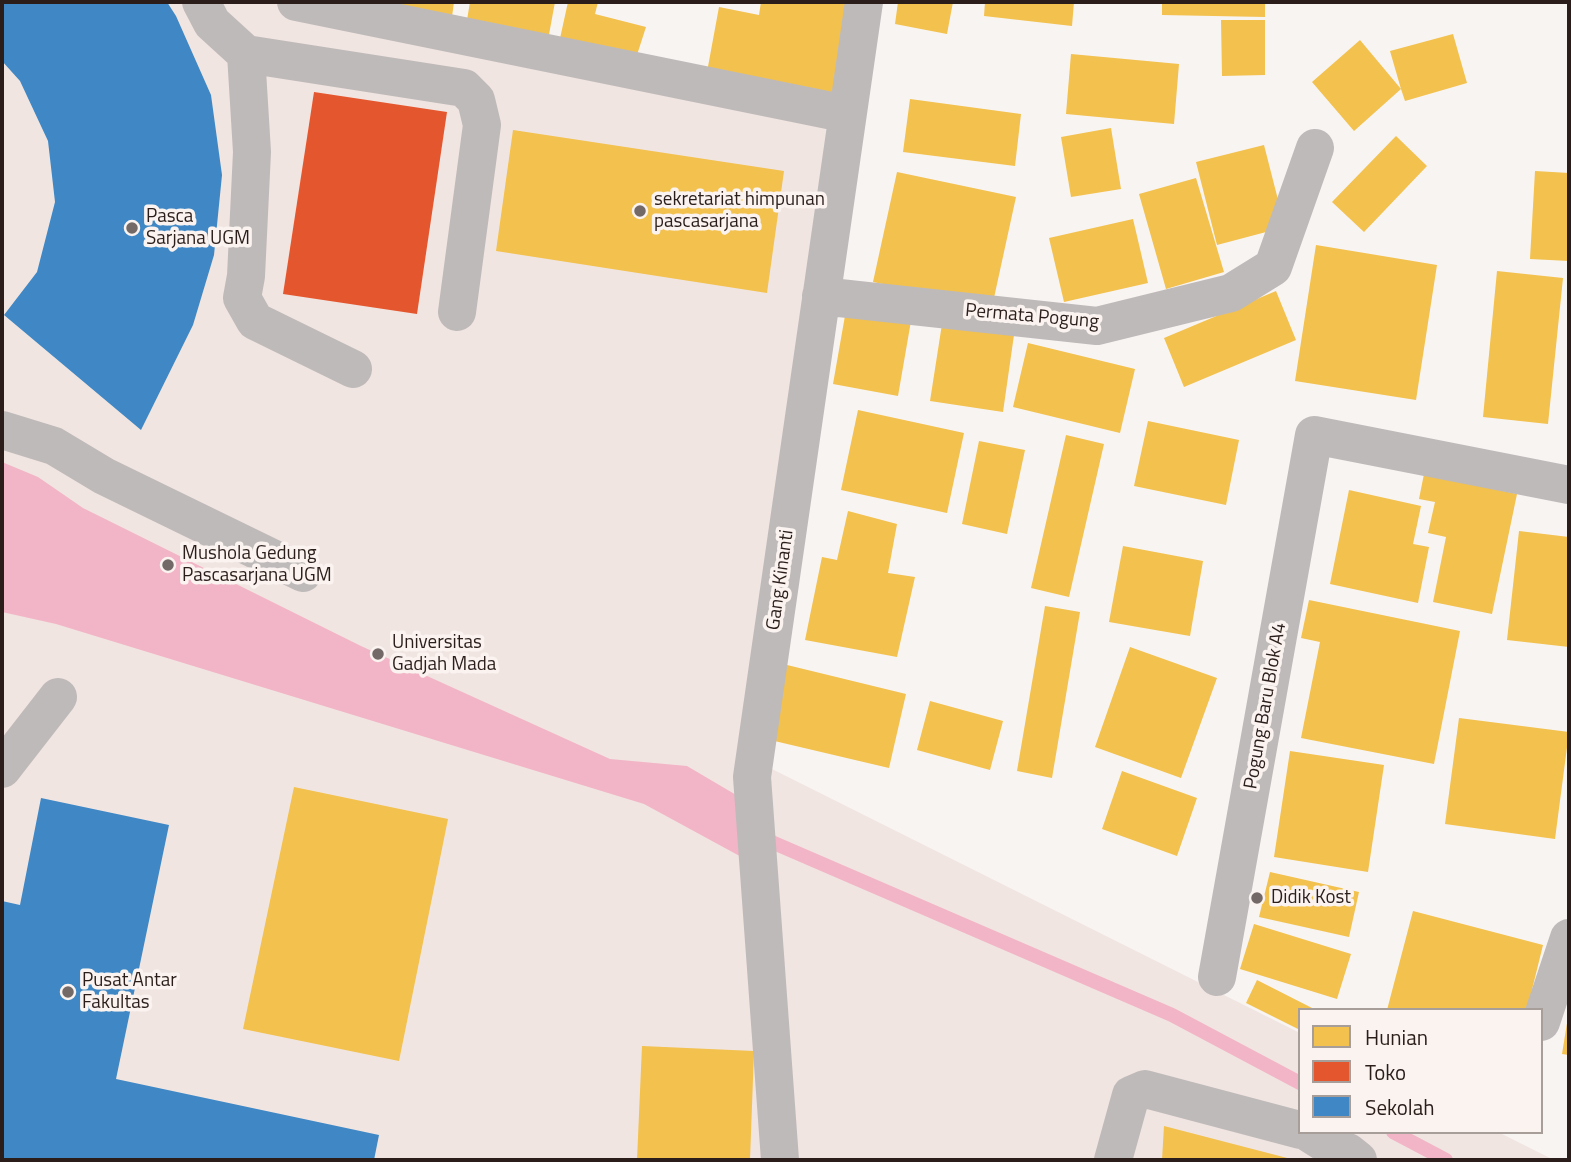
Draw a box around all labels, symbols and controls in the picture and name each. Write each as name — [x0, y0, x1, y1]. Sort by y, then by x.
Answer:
place label: sekretariat himpunan pascasarjana — [654, 189, 825, 233]
marker: sekretariat himpunan pascasarjana — [632, 203, 648, 219]
place label: Pasca Sarjana UGM — [146, 206, 250, 250]
marker: Pasca Sarjana UGM — [124, 220, 140, 236]
street label: Permata Pogung — [964, 300, 1100, 334]
street label: Gang Kinanti — [763, 528, 799, 632]
place label: Mushola Gedung Pascasarjana UGM — [182, 543, 332, 587]
marker: Mushola Gedung Pascasarjana UGM — [160, 557, 176, 573]
street label: Pogung Baru Blok A4 — [1240, 621, 1292, 791]
place label: Universitas Gadjah Mada — [392, 632, 496, 676]
marker: Universitas Gadjah Mada — [370, 646, 386, 662]
place label: Didik Kost — [1271, 887, 1351, 909]
marker: Didik Kost — [1249, 890, 1265, 906]
place label: Pusat Antar Fakultas — [82, 970, 177, 1014]
marker: Pusat Antar Fakultas — [60, 984, 76, 1000]
legend — [1298, 1008, 1543, 1134]
text: Hunian — [1365, 1021, 1428, 1053]
text: Toko — [1365, 1056, 1406, 1088]
text: Sekolah — [1365, 1091, 1435, 1123]

